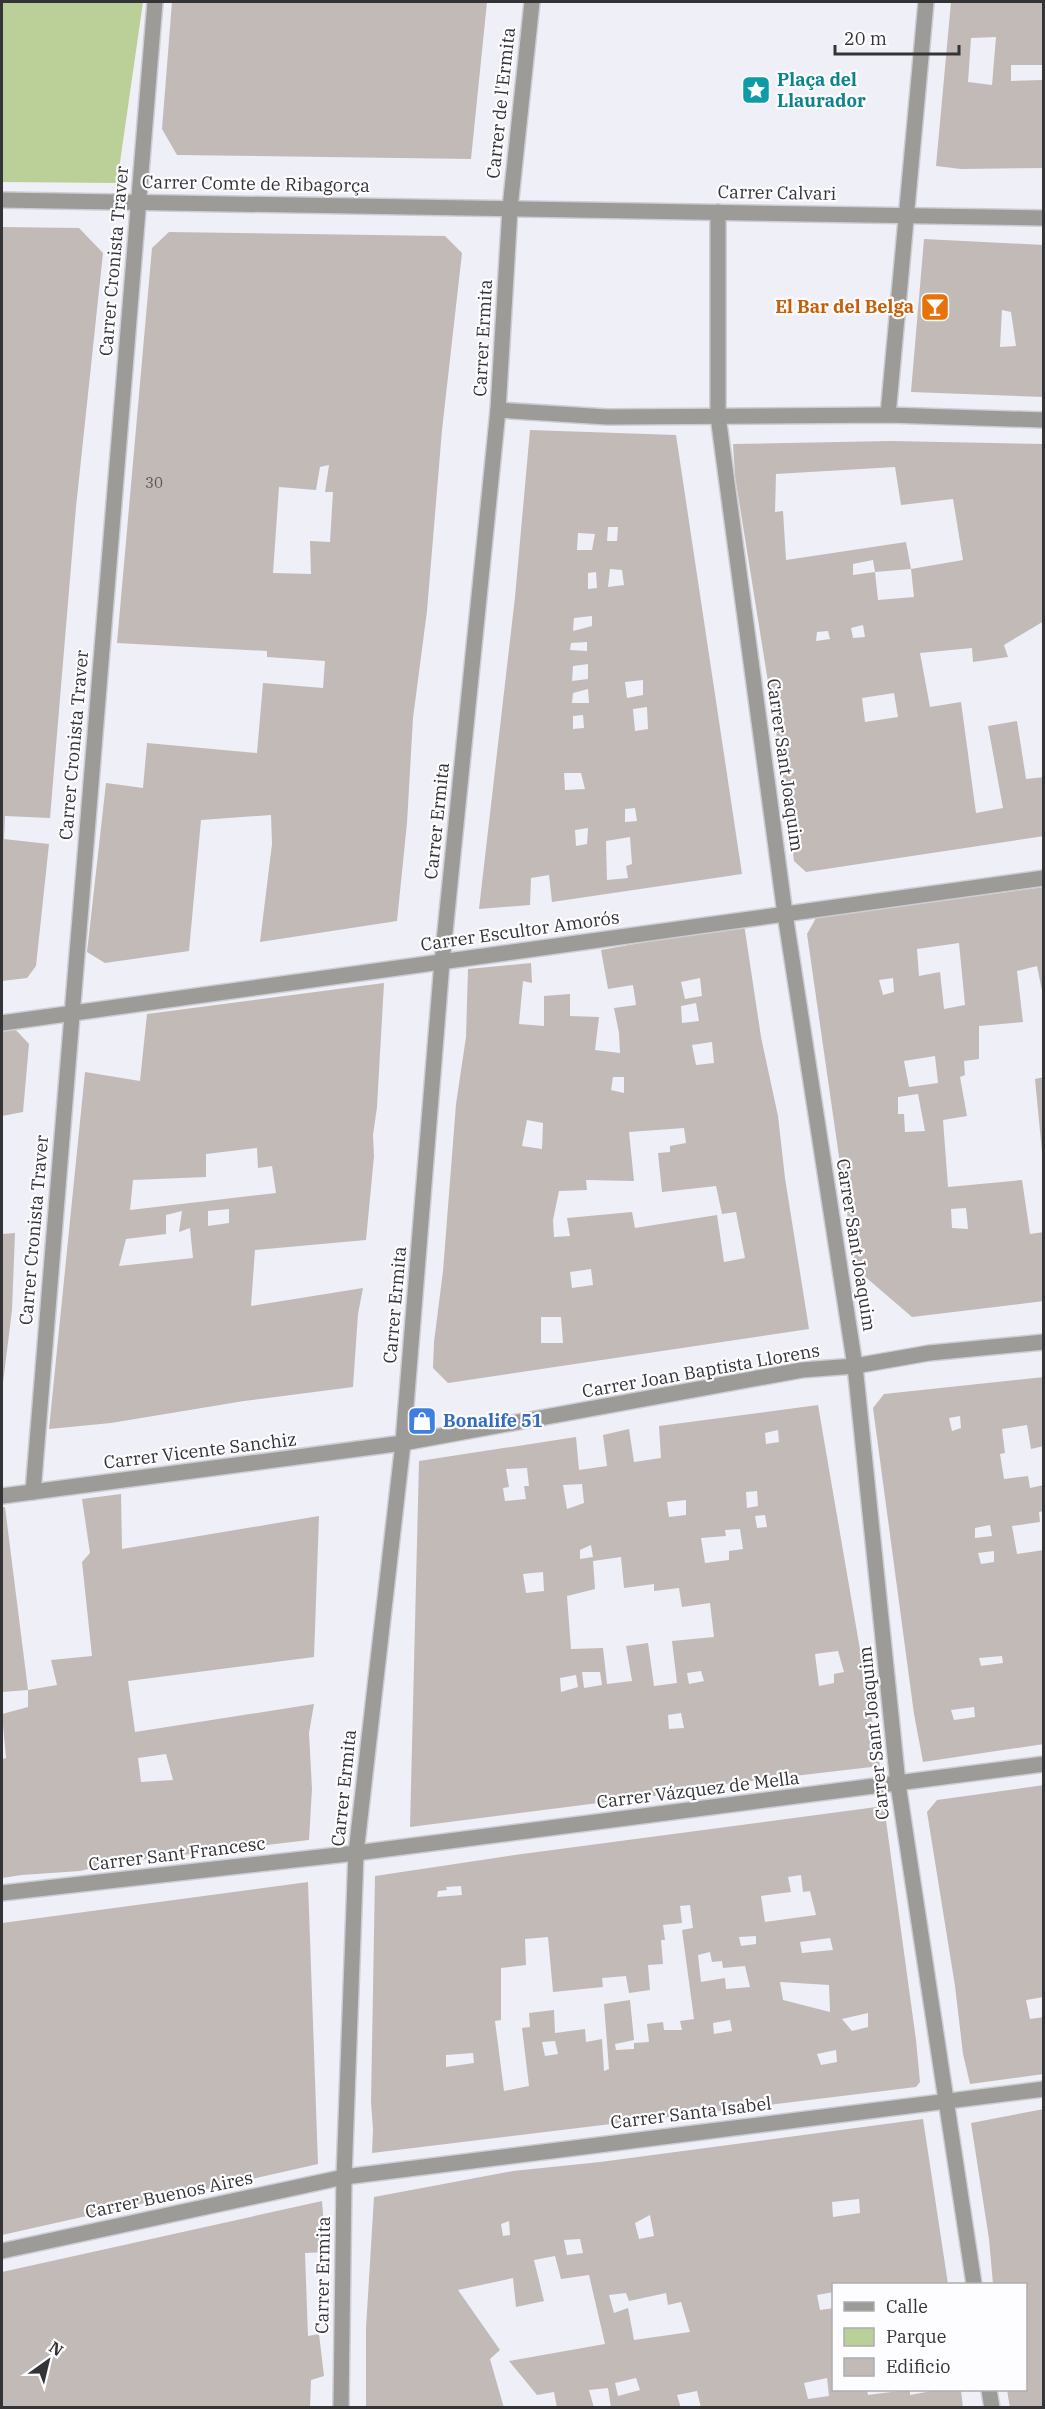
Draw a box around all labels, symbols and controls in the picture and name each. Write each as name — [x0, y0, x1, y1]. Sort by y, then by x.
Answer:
scale bar — [835, 18, 960, 56]
street label: Carrer de l'Ermita — [481, 26, 520, 180]
text: 20 m — [844, 27, 887, 50]
place label: Plaça del Llaurador — [777, 68, 866, 112]
place icon: Plaça del Llaurador — [740, 74, 772, 106]
street label: Carrer Cronista Traver — [94, 165, 133, 357]
street label: Carrer Comte de Ribagorça — [142, 170, 370, 197]
street label: Carrer Calvari — [717, 180, 837, 205]
street label: Carrer Ermita — [468, 278, 497, 397]
bar icon: El Bar del Belga — [919, 291, 951, 323]
place label: El Bar del Belga — [775, 295, 914, 318]
house number: 30 — [145, 473, 163, 492]
street label: Carrer Cronista Traver — [54, 649, 93, 841]
street label: Carrer Sant Joaquim — [762, 677, 809, 853]
street label: Carrer Ermita — [419, 761, 454, 881]
street label: Carrer Escultor Amorós — [419, 905, 621, 956]
street label: Carrer Cronista Traver — [14, 1134, 53, 1326]
street label: Carrer Sant Joaquim — [831, 1157, 881, 1333]
street label: Carrer Ermita — [378, 1245, 411, 1365]
street label: Carrer Joan Baptista Llorens — [580, 1338, 822, 1403]
shop icon: Bonalife 51 — [406, 1405, 438, 1437]
place label: Bonalife 51 — [443, 1409, 543, 1432]
street label: Carrer Vicente Sanchiz — [102, 1427, 298, 1474]
street label: Carrer Sant Joaquim — [853, 1645, 894, 1821]
street label: Carrer Ermita — [326, 1728, 361, 1848]
street label: Carrer Vázquez de Mella — [595, 1766, 801, 1813]
street label: Carrer Sant Francesc — [87, 1831, 267, 1876]
street label: Carrer Santa Isabel — [609, 2091, 773, 2134]
street label: Carrer Buenos Aires — [83, 2166, 255, 2224]
street label: Carrer Ermita — [310, 2216, 335, 2334]
legend — [832, 2283, 1027, 2391]
text: Calle — [886, 2295, 928, 2318]
text: Parque — [886, 2325, 946, 2348]
north arrow — [18, 2331, 78, 2391]
text: N — [46, 2337, 67, 2360]
text: Edificio — [886, 2355, 950, 2378]

